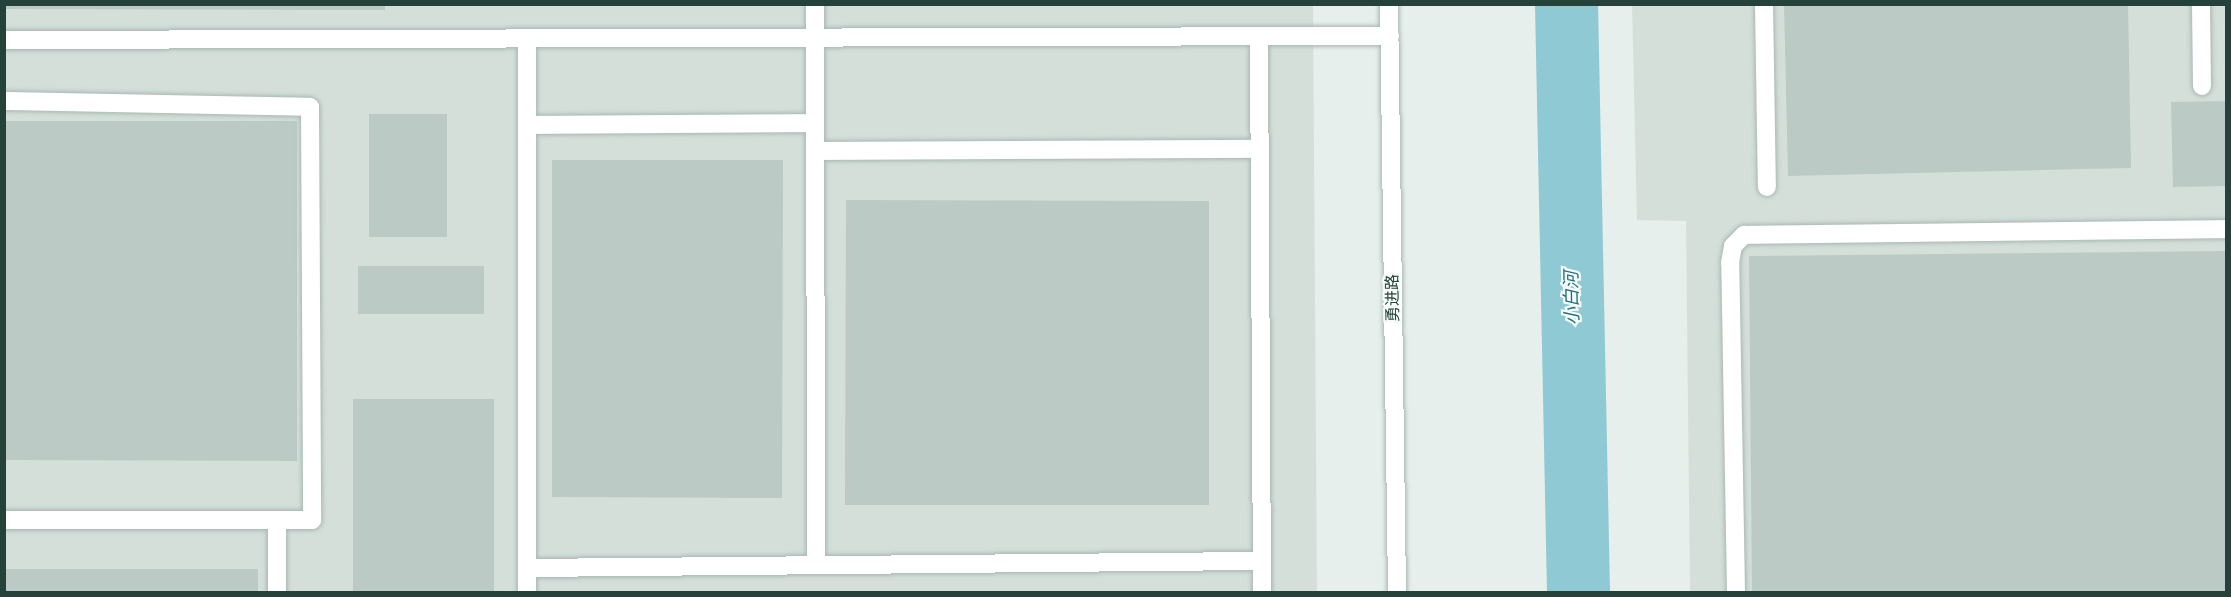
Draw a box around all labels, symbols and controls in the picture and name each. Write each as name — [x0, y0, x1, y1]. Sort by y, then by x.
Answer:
water label: 小白河 — [1561, 271, 1583, 325]
street label: 勇进路 — [1383, 274, 1403, 322]

